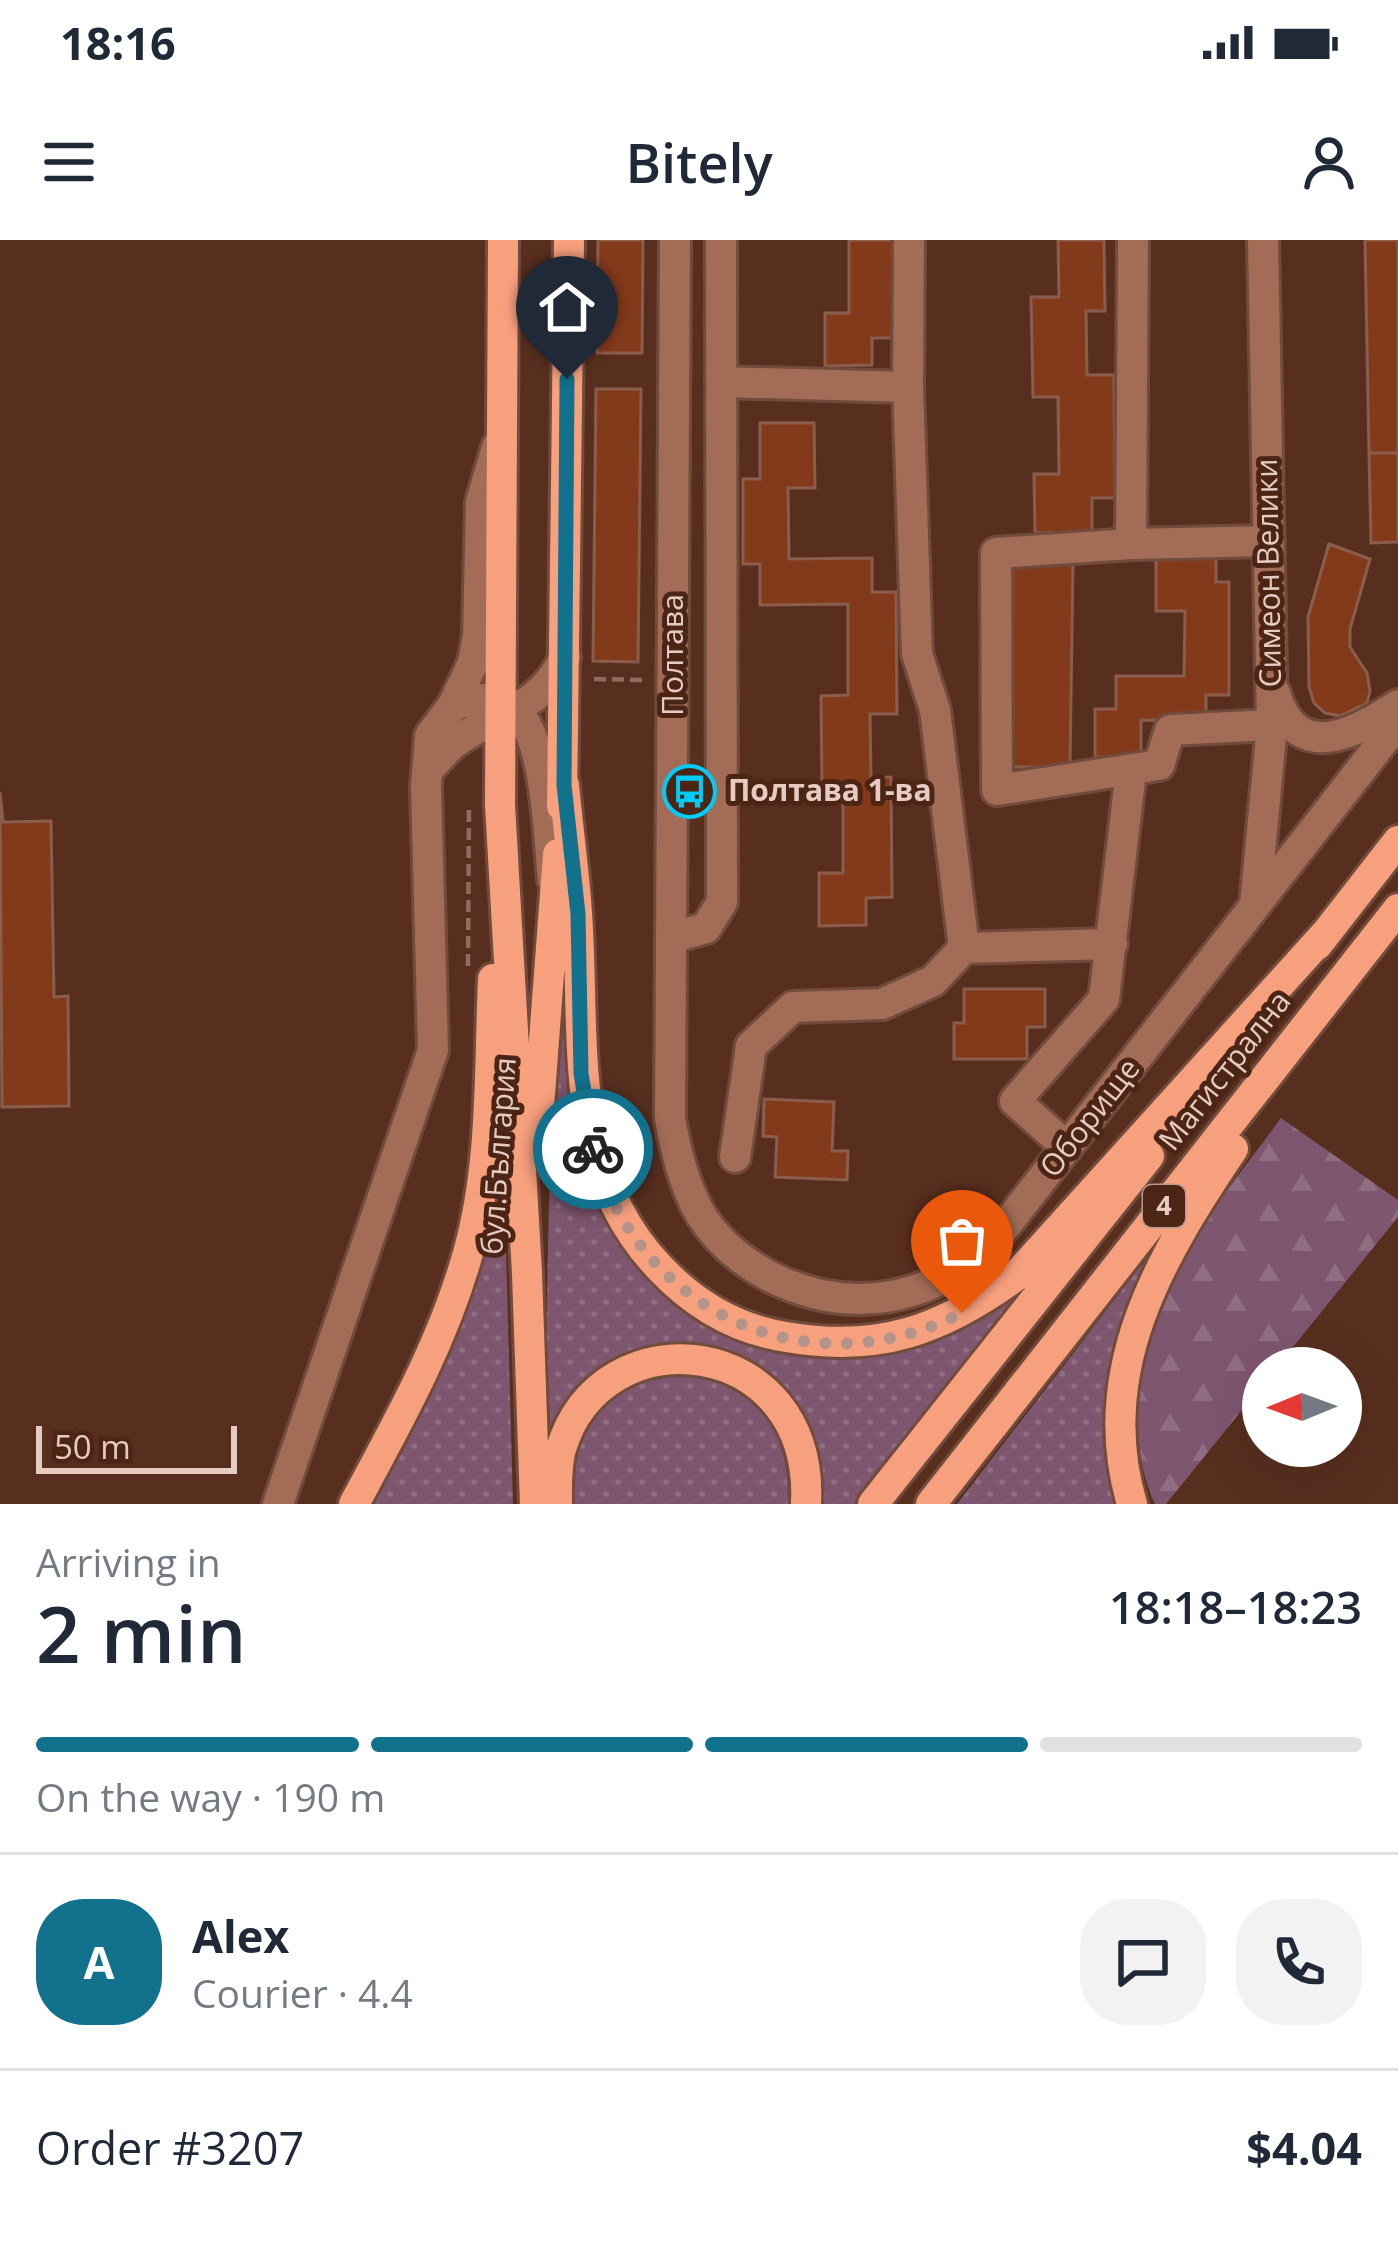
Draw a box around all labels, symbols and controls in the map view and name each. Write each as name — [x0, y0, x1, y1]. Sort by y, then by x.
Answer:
text: 18:16 — [60, 12, 176, 73]
text: Bitely — [625, 125, 773, 199]
icon: menu — [36, 129, 102, 195]
icon: person — [1296, 129, 1362, 195]
pin — [516, 256, 618, 379]
icon: home — [534, 274, 600, 340]
street label: Симеон Велики — [1245, 458, 1290, 688]
street label: Полтава — [651, 594, 692, 716]
bus stop icon: Полтава 1-ва — [661, 763, 717, 819]
place label: Полтава 1-ва — [728, 769, 932, 810]
street label: Магистрална — [1149, 982, 1299, 1158]
street label: Оборище — [1029, 1049, 1148, 1185]
street label: бул.България — [470, 1056, 525, 1256]
courier — [533, 1089, 653, 1209]
icon: bike — [560, 1116, 626, 1182]
road number: 4 — [1143, 1185, 1185, 1227]
pin — [911, 1190, 1013, 1313]
icon: bag — [929, 1208, 995, 1274]
north arrow — [1242, 1347, 1362, 1467]
map controls — [1242, 1347, 1362, 1467]
scale bar — [36, 1420, 237, 1473]
text: 50 m — [54, 1424, 131, 1469]
text: Arriving in — [36, 1535, 221, 1588]
text: 18:18–18:23 — [1109, 1576, 1362, 1637]
text: 2 min — [36, 1580, 247, 1686]
text: On the way · 190 m — [36, 1770, 385, 1823]
button: chat — [1080, 1899, 1206, 2025]
button: phone — [1236, 1899, 1362, 2025]
text: Alex — [192, 1905, 289, 1966]
text: A — [83, 1931, 115, 1992]
text: Courier · 4.4 — [192, 1966, 413, 2019]
text: Order #3207 — [36, 2117, 304, 2178]
text: $4.04 — [1246, 2117, 1362, 2178]

